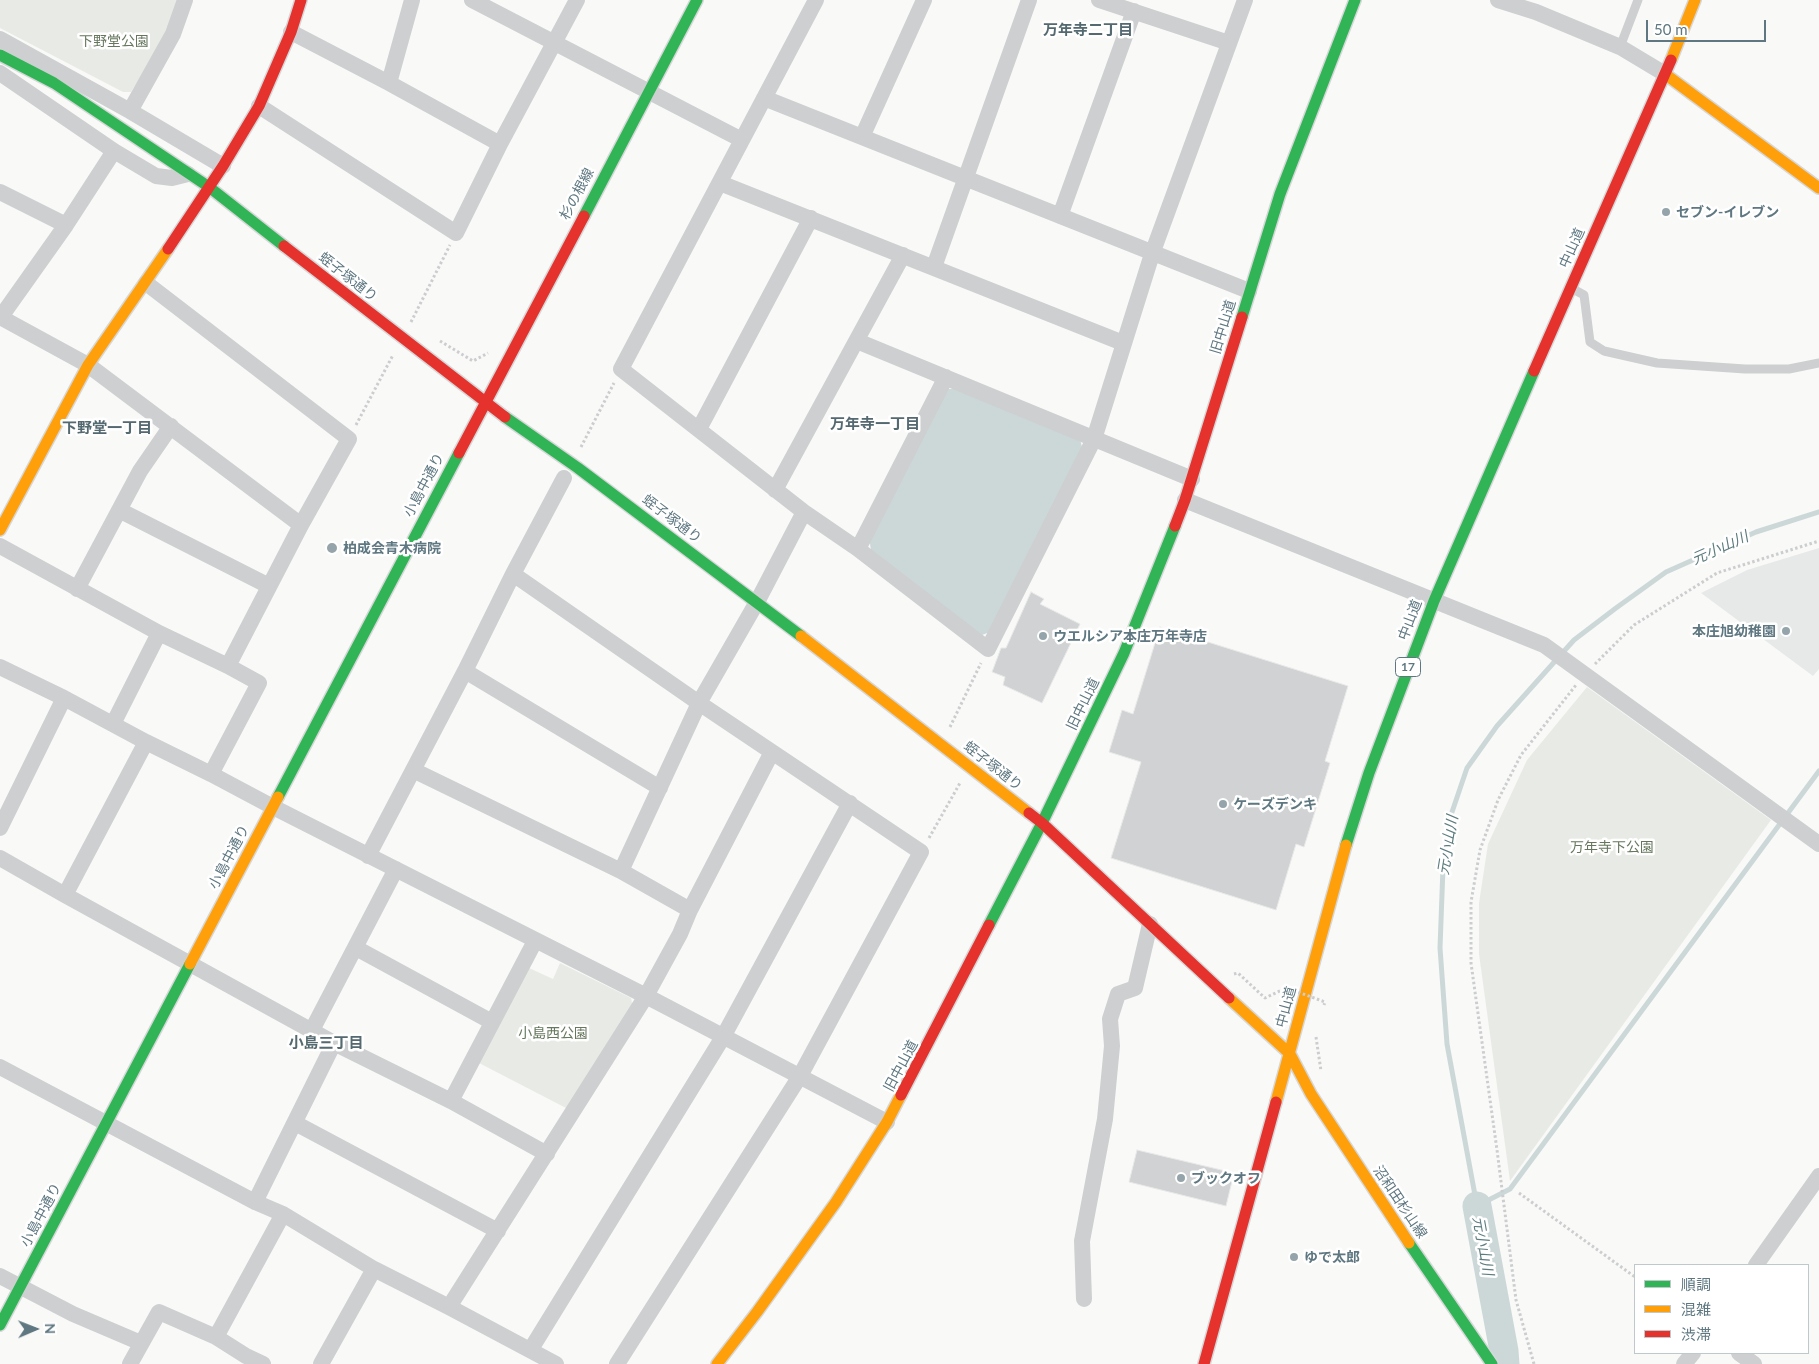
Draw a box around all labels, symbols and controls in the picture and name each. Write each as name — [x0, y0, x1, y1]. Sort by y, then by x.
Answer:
scale bar — [1649, 10, 1769, 42]
text: 50 m — [1654, 20, 1688, 38]
district label: 万年寺二丁目 — [1043, 21, 1133, 39]
park label: 下野堂公園 — [79, 33, 149, 49]
street label: 杉の根線 — [556, 165, 598, 223]
place label: セブン-イレブン — [1676, 204, 1779, 220]
marker: セブン-イレブン — [1660, 206, 1672, 218]
street label: 中山道 — [1556, 225, 1588, 271]
street label: 蛭子塚通り — [315, 249, 381, 305]
street label: 旧中山道 — [1207, 298, 1239, 356]
district label: 万年寺一丁目 — [830, 415, 920, 433]
district label: 下野堂一丁目 — [62, 419, 152, 437]
street label: 小島中通り — [400, 450, 448, 520]
street label: 蛭子塚通り — [639, 491, 705, 547]
water label: 元小山川 — [1689, 528, 1751, 568]
place label: 柏成会青木病院 — [343, 540, 441, 556]
marker: 柏成会青木病院 — [325, 541, 339, 555]
street label: 中山道 — [1395, 597, 1425, 643]
place label: 本庄旭幼稚園 — [1692, 623, 1776, 639]
marker: 本庄旭幼稚園 — [1780, 625, 1792, 637]
place label: ウエルシア本庄万年寺店 — [1053, 628, 1207, 644]
marker: ウエルシア本庄万年寺店 — [1037, 630, 1049, 642]
road number: 17 — [1396, 658, 1420, 676]
street label: 旧中山道 — [1063, 675, 1103, 733]
street label: 蛭子塚通り — [960, 738, 1026, 794]
place label: ケーズデンキ — [1233, 796, 1317, 812]
marker: ケーズデンキ — [1217, 798, 1229, 810]
water label: 元小山川 — [1434, 814, 1462, 876]
street label: 小島中通り — [205, 822, 253, 892]
park label: 万年寺下公園 — [1570, 839, 1654, 855]
street label: 中山道 — [1272, 985, 1300, 1029]
park label: 小島西公園 — [518, 1025, 588, 1041]
district label: 小島三丁目 — [289, 1034, 363, 1052]
street label: 旧中山道 — [880, 1037, 922, 1095]
street label: 沼和田杉山線 — [1370, 1162, 1430, 1242]
place label: ブックオフ — [1191, 1170, 1261, 1186]
marker: ブックオフ — [1175, 1172, 1187, 1184]
street label: 小島中通り — [17, 1180, 65, 1250]
water label: 元小山川 — [1469, 1215, 1497, 1277]
place label: ゆで太郎 — [1304, 1249, 1360, 1265]
marker: ゆで太郎 — [1288, 1251, 1300, 1263]
legend — [1634, 1264, 1809, 1354]
text: 順調 — [1681, 1275, 1711, 1293]
text: 混雑 — [1681, 1300, 1711, 1318]
north arrow — [10, 1304, 60, 1354]
text: N — [42, 1323, 59, 1334]
text: 渋滞 — [1681, 1325, 1711, 1343]

